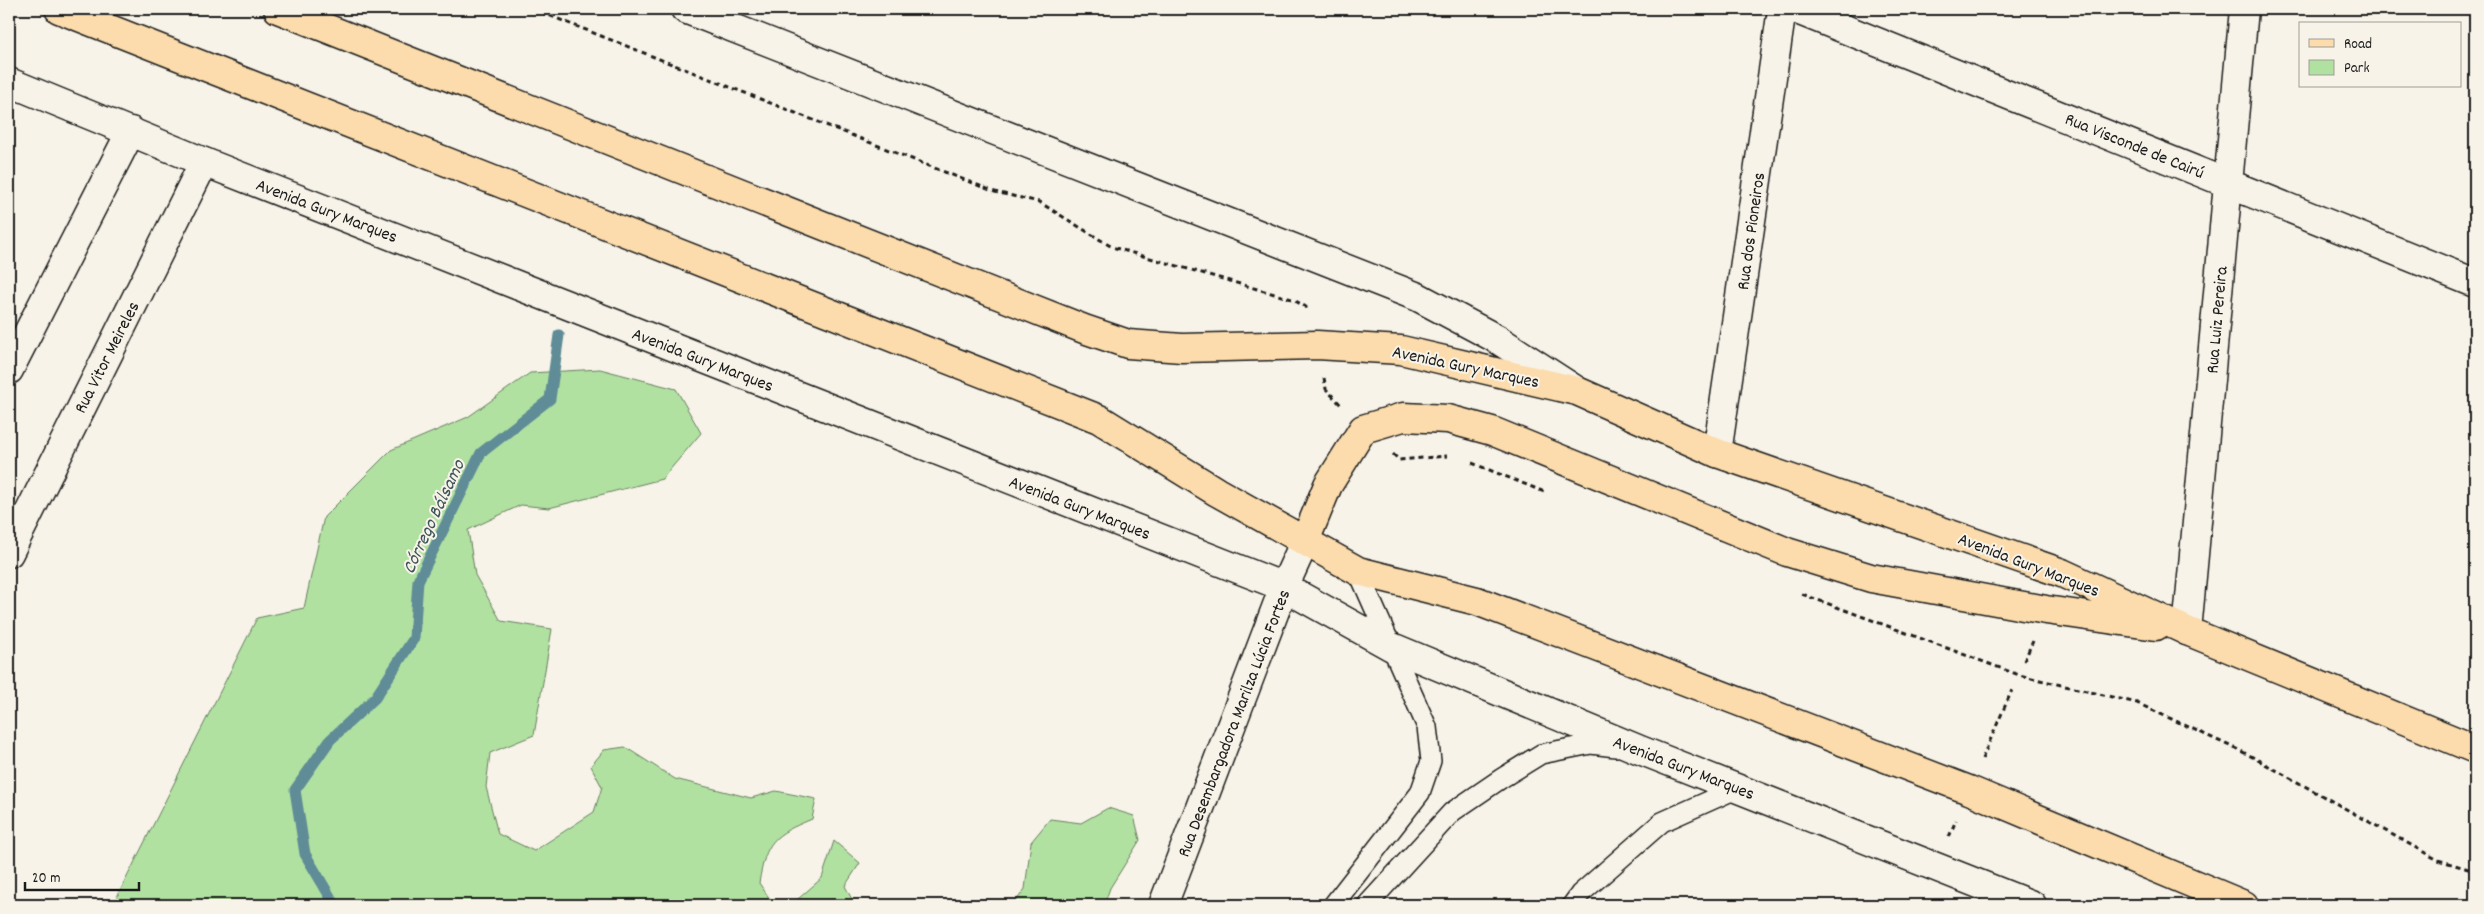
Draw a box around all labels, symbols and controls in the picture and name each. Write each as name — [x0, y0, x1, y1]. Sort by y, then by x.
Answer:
legend — [2299, 22, 2462, 88]
text: Road — [2344, 34, 2372, 56]
text: Park — [2344, 58, 2370, 80]
street label: Rua Visconde de Cairú — [2061, 108, 2207, 187]
street label: Rua dos Pioneiros — [1732, 171, 1773, 292]
street label: Avenida Gury Marques — [252, 174, 400, 251]
street label: Rua Luiz Pereira — [2201, 265, 2236, 375]
street label: Rua Vitor Meireles — [69, 298, 147, 418]
street label: Avenida Gury Marques — [628, 323, 776, 400]
street label: Avenida Gury Marques — [1390, 341, 1541, 396]
water label: Córrego Bálsamo — [397, 455, 474, 579]
street label: Avenida Gury Marques — [1005, 471, 1153, 548]
street label: Avenida Gury Marques — [1954, 528, 2102, 605]
street label: Rua Desembargadora Marilza Lúcia Fortes — [1173, 586, 1298, 861]
street label: Avenida Gury Marques — [1609, 731, 1757, 808]
scale bar — [25, 859, 139, 891]
text: 20 m — [32, 868, 60, 890]

